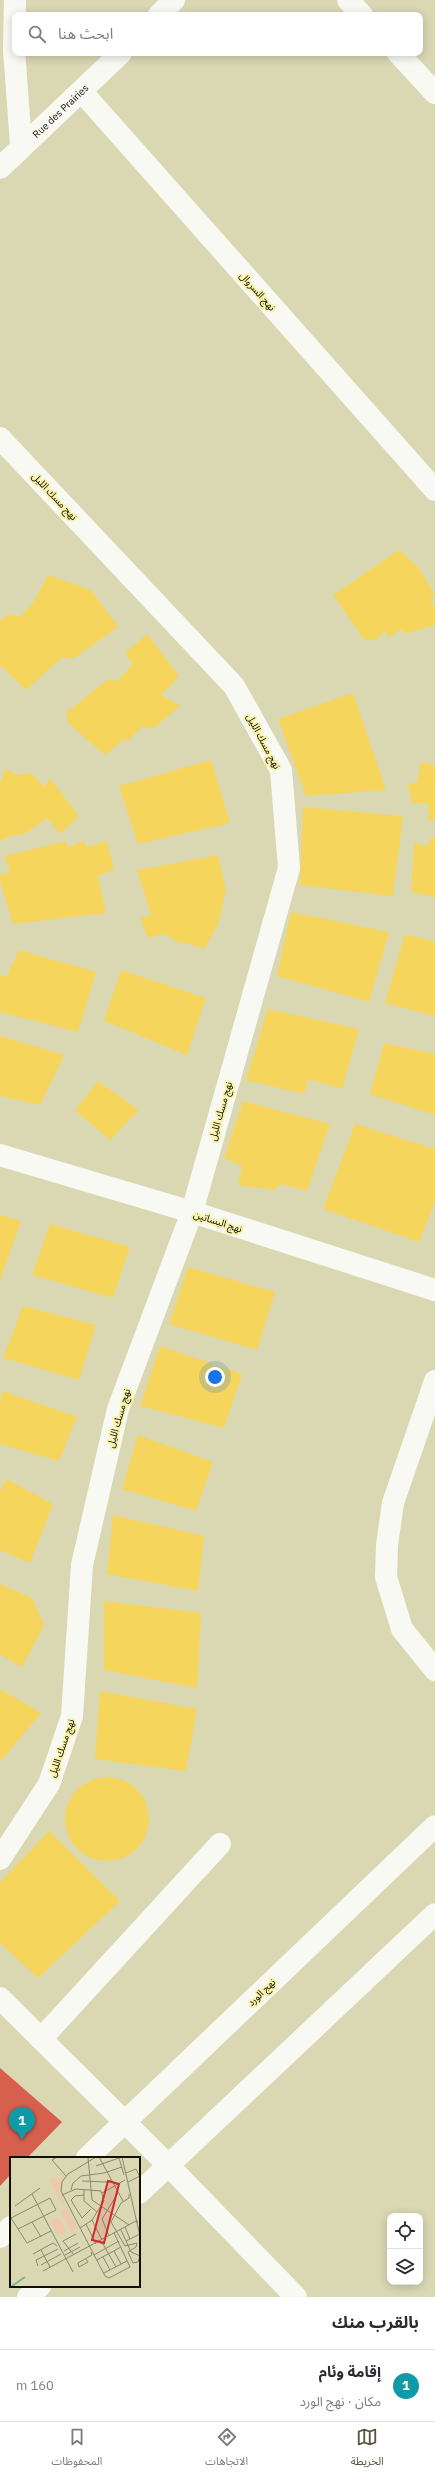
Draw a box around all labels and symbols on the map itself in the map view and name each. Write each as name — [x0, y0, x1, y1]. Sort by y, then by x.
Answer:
street label: Rue des Prairies — [30, 81, 91, 141]
street label: نهج السروال — [236, 269, 279, 314]
street label: نهج مسك الليل — [28, 470, 80, 524]
street label: نهج مسك الليل — [243, 711, 284, 772]
street label: نهج مسك الليل — [206, 1080, 236, 1143]
street label: نهج البساتين — [192, 1207, 244, 1236]
your location — [205, 1367, 225, 1387]
street label: نهج مسك الليل — [104, 1387, 134, 1450]
street label: نهج مسك الليل — [45, 1717, 79, 1779]
street label: نهج الورد — [244, 1976, 279, 2010]
pin: 1 — [9, 2107, 35, 2140]
inset map — [10, 2157, 140, 2287]

